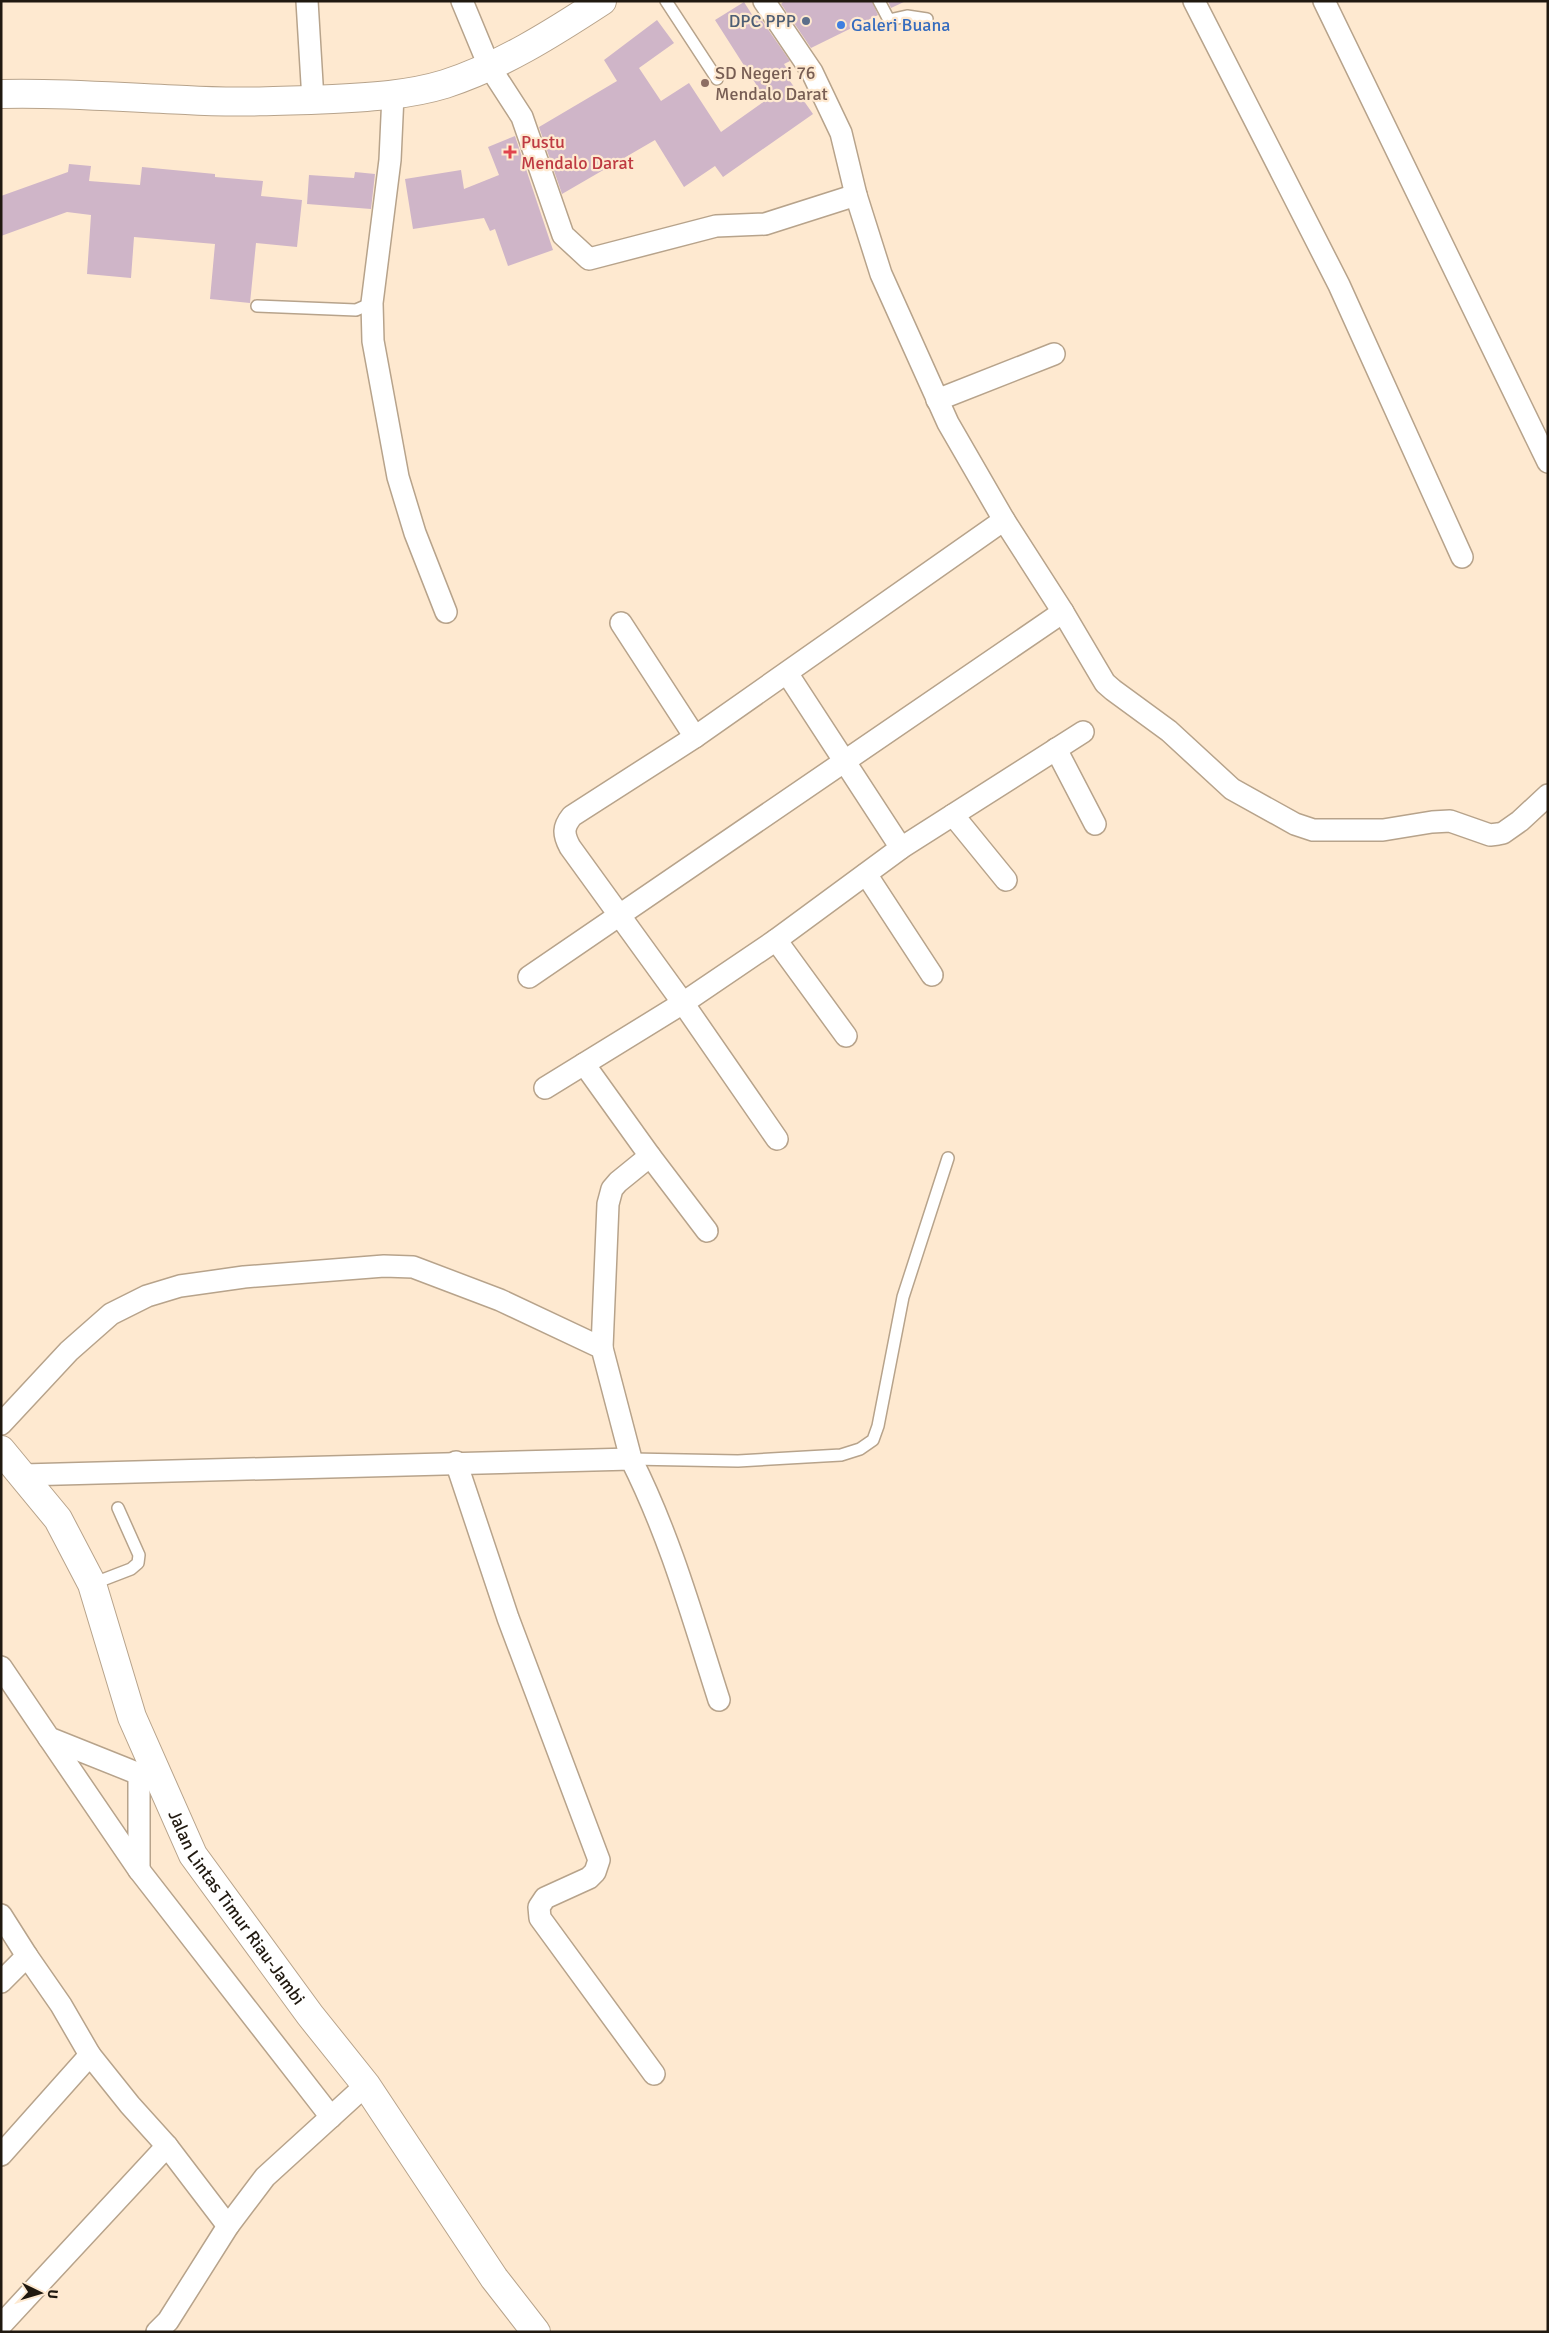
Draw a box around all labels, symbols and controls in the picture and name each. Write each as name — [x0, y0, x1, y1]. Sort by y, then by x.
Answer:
place label: DPC PPP — [729, 10, 796, 32]
place label: Galeri Buana — [851, 14, 950, 36]
marker: DPC PPP — [800, 15, 812, 27]
marker: Galeri Buana — [835, 19, 847, 31]
place label: SD Negeri 76 Mendalo Darat — [715, 62, 828, 105]
marker: SD Negeri 76 Mendalo Darat — [699, 77, 711, 89]
place label: Pustu Mendalo Darat — [521, 131, 634, 174]
marker: Pustu Mendalo Darat — [503, 145, 517, 159]
street label: Jalan Lintas Timur Riau-Jambi — [164, 1807, 310, 2009]
north arrow — [15, 2268, 65, 2318]
text: U — [44, 2289, 61, 2300]

